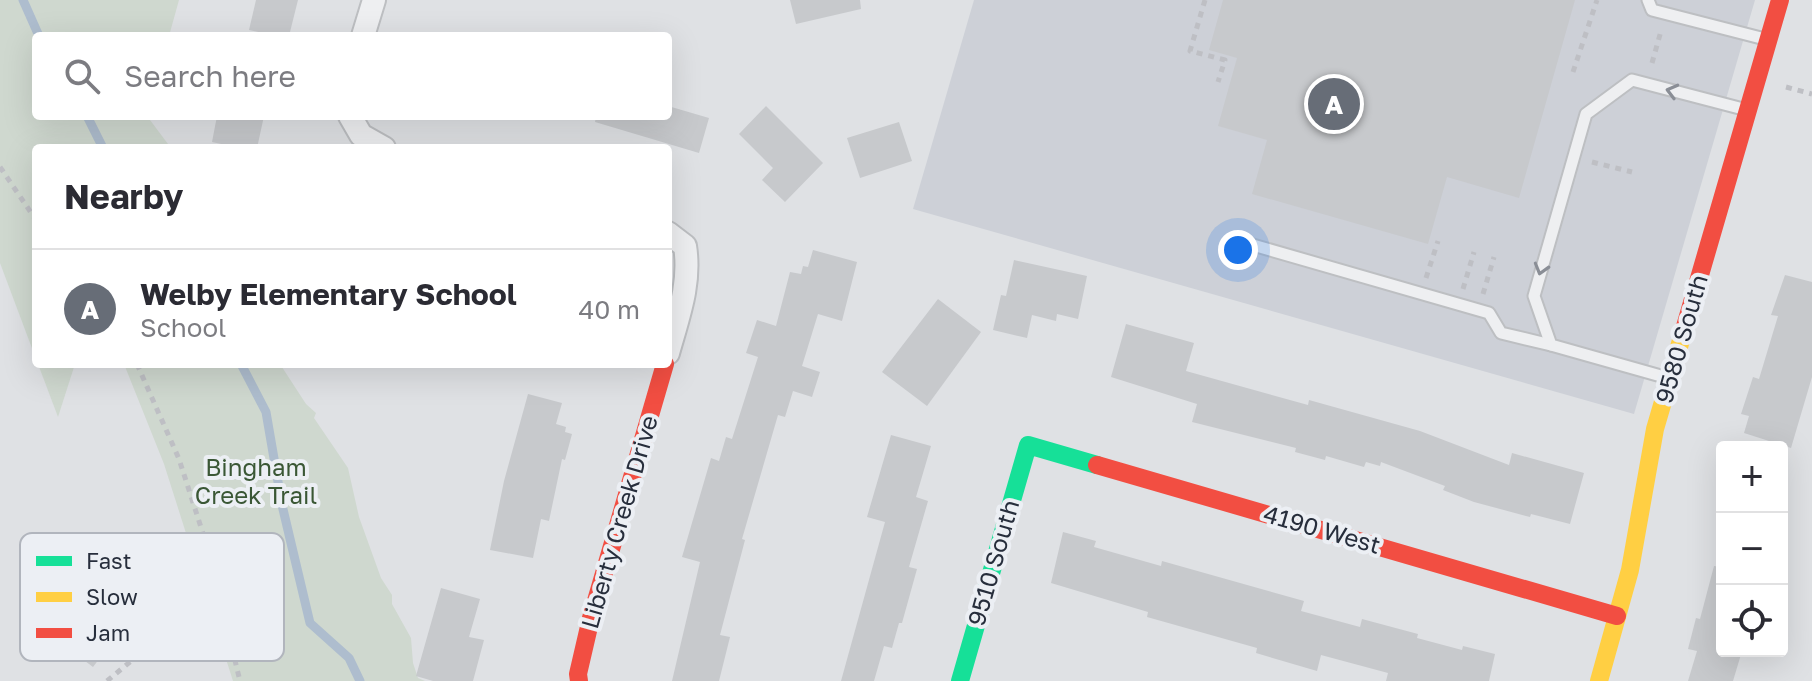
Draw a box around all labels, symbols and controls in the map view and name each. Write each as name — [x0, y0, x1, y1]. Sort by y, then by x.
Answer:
search box — [32, 32, 672, 120]
icon: search — [60, 54, 104, 98]
text: Search here — [124, 58, 296, 94]
pin: A — [1308, 74, 1360, 134]
one-way arrow — [1666, 83, 1680, 100]
text: Nearby — [64, 176, 184, 216]
your location — [1218, 230, 1258, 270]
one-way arrow — [1534, 262, 1550, 276]
street label: 9580 South — [1648, 271, 1713, 406]
text: Welby Elementary School — [140, 276, 517, 312]
text: A — [81, 294, 99, 325]
text: 40 m — [579, 294, 640, 325]
text: School — [140, 312, 226, 343]
street label: Liberty Creek Drive — [574, 412, 663, 632]
map controls — [1716, 441, 1788, 657]
button: + — [1716, 441, 1788, 513]
park label: Bingham Creek Trail — [195, 452, 317, 509]
street label: 9510 South — [961, 496, 1024, 629]
street label: 4190 West — [1261, 498, 1384, 559]
button: − — [1716, 513, 1788, 585]
legend — [20, 533, 284, 661]
text: Fast — [86, 547, 132, 574]
text: Slow — [86, 583, 138, 610]
button: locate — [1716, 585, 1788, 657]
text: Jam — [86, 619, 130, 646]

